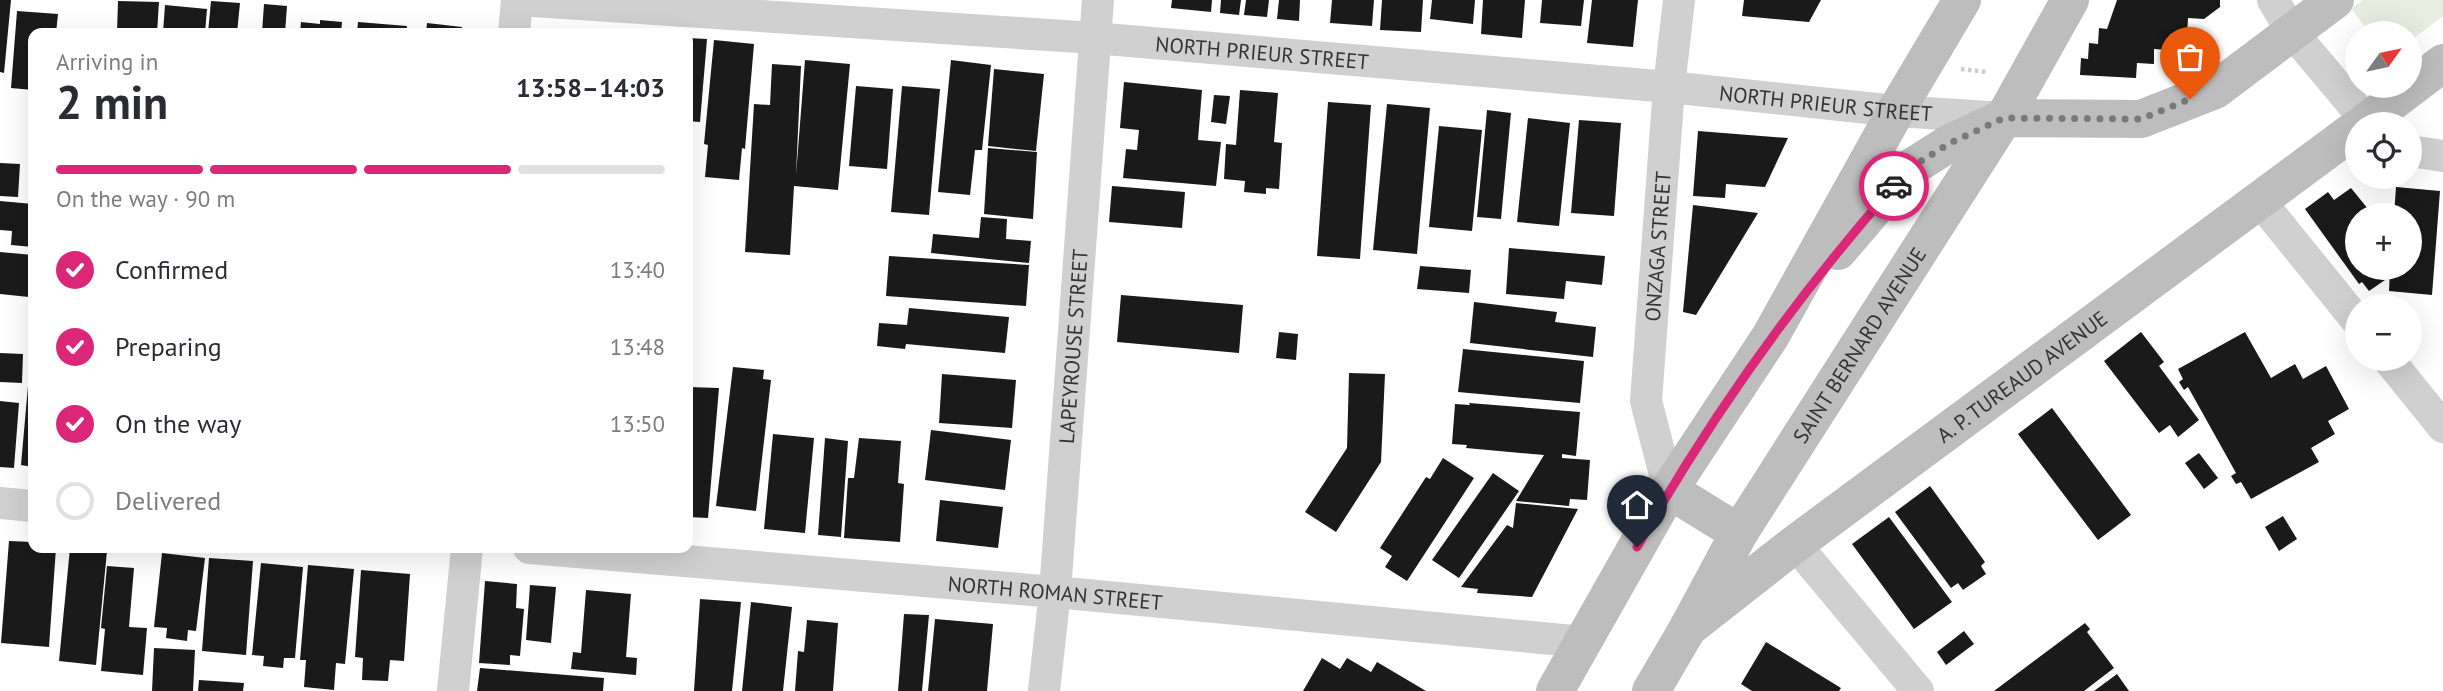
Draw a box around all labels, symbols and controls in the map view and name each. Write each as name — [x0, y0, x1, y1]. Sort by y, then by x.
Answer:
north arrow — [2345, 21, 2422, 98]
map controls — [2345, 21, 2422, 371]
pin — [2160, 27, 2220, 99]
street label: NORTH PRIEUR STREET — [1154, 30, 1370, 75]
icon: bag — [2171, 38, 2209, 76]
text: Arriving in — [56, 47, 158, 76]
text: 13:58–14:03 — [516, 71, 665, 104]
text: 2 min — [56, 72, 168, 132]
street label: NORTH PRIEUR STREET — [1718, 79, 1934, 127]
button: locate — [2345, 112, 2422, 189]
courier — [1859, 151, 1929, 221]
icon: car — [1875, 167, 1913, 205]
street label: ONZAGA STREET — [1638, 170, 1676, 322]
text: On the way · 90 m — [56, 184, 235, 213]
button: + — [2345, 203, 2422, 280]
street label: SAINT BERNARD AVENUE — [1786, 242, 1932, 448]
street label: LAPEYROUSE STREET — [1052, 248, 1093, 445]
icon: check — [56, 251, 94, 289]
text: Confirmed — [115, 253, 228, 286]
text: 13:40 — [610, 255, 665, 284]
button: − — [2345, 294, 2422, 371]
street label: A. P. TUREAUD AVENUE — [1931, 304, 2112, 448]
icon: check — [56, 328, 94, 366]
text: Preparing — [115, 330, 222, 363]
text: 13:48 — [610, 332, 665, 361]
icon: check — [56, 405, 94, 443]
text: On the way — [115, 407, 241, 440]
text: 13:50 — [610, 409, 665, 438]
pin — [1607, 475, 1667, 547]
text: Delivered — [115, 484, 221, 517]
icon: home — [1618, 486, 1656, 524]
street label: NORTH ROMAN STREET — [947, 570, 1164, 616]

